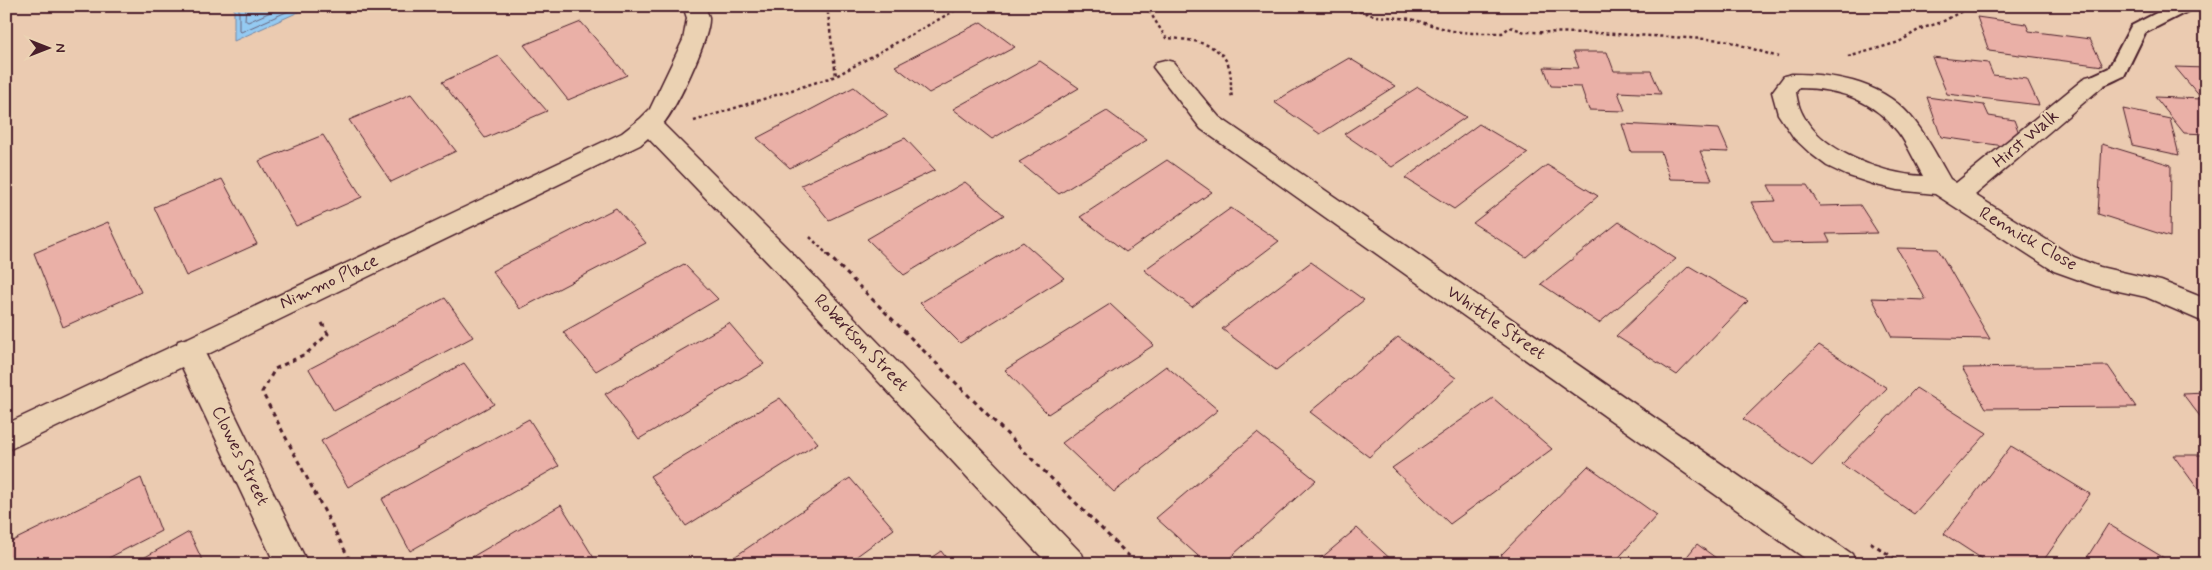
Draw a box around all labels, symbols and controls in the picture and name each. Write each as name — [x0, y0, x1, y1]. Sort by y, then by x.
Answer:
north arrow — [22, 22, 72, 72]
text: N — [51, 43, 69, 53]
street label: Hirst Walk — [1988, 104, 2064, 174]
street label: Rennick Close — [1975, 201, 2081, 277]
street label: Nimmo Place — [276, 249, 382, 315]
street label: Whittle Street — [1442, 280, 1550, 366]
street label: Robertson Street — [808, 289, 914, 397]
street label: Clowes Street — [205, 402, 275, 510]

